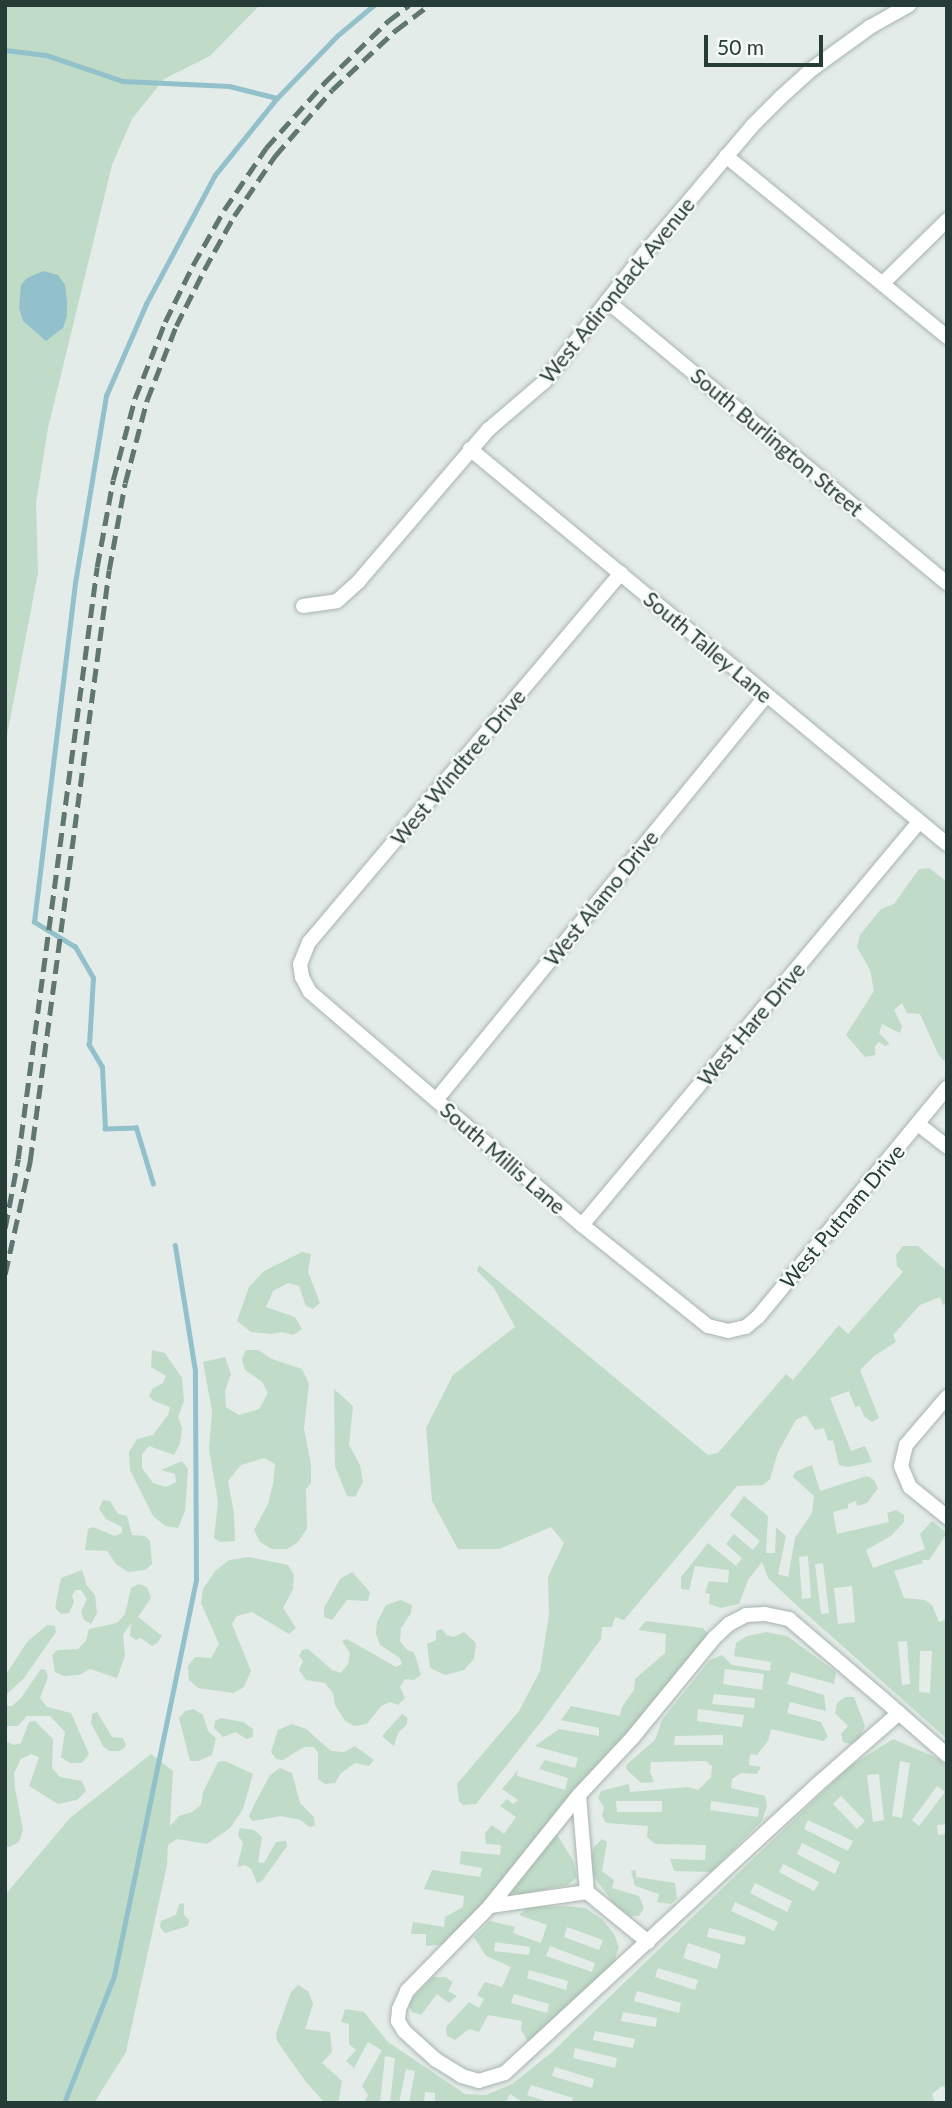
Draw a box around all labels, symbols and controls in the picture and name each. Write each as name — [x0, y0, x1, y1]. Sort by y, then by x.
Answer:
scale bar — [707, 21, 826, 65]
text: 50 m — [717, 34, 764, 59]
street label: West Adirondack Avenue — [534, 192, 700, 388]
street label: South Burlington Street — [686, 363, 868, 521]
street label: South Talley Lane — [638, 586, 778, 708]
street label: West Windtree Drive — [385, 684, 531, 850]
street label: West Alamo Drive — [538, 825, 664, 971]
street label: West Hare Drive — [692, 957, 810, 1091]
street label: South Millis Lane — [435, 1097, 571, 1219]
street label: West Putnam Drive — [774, 1139, 910, 1293]

